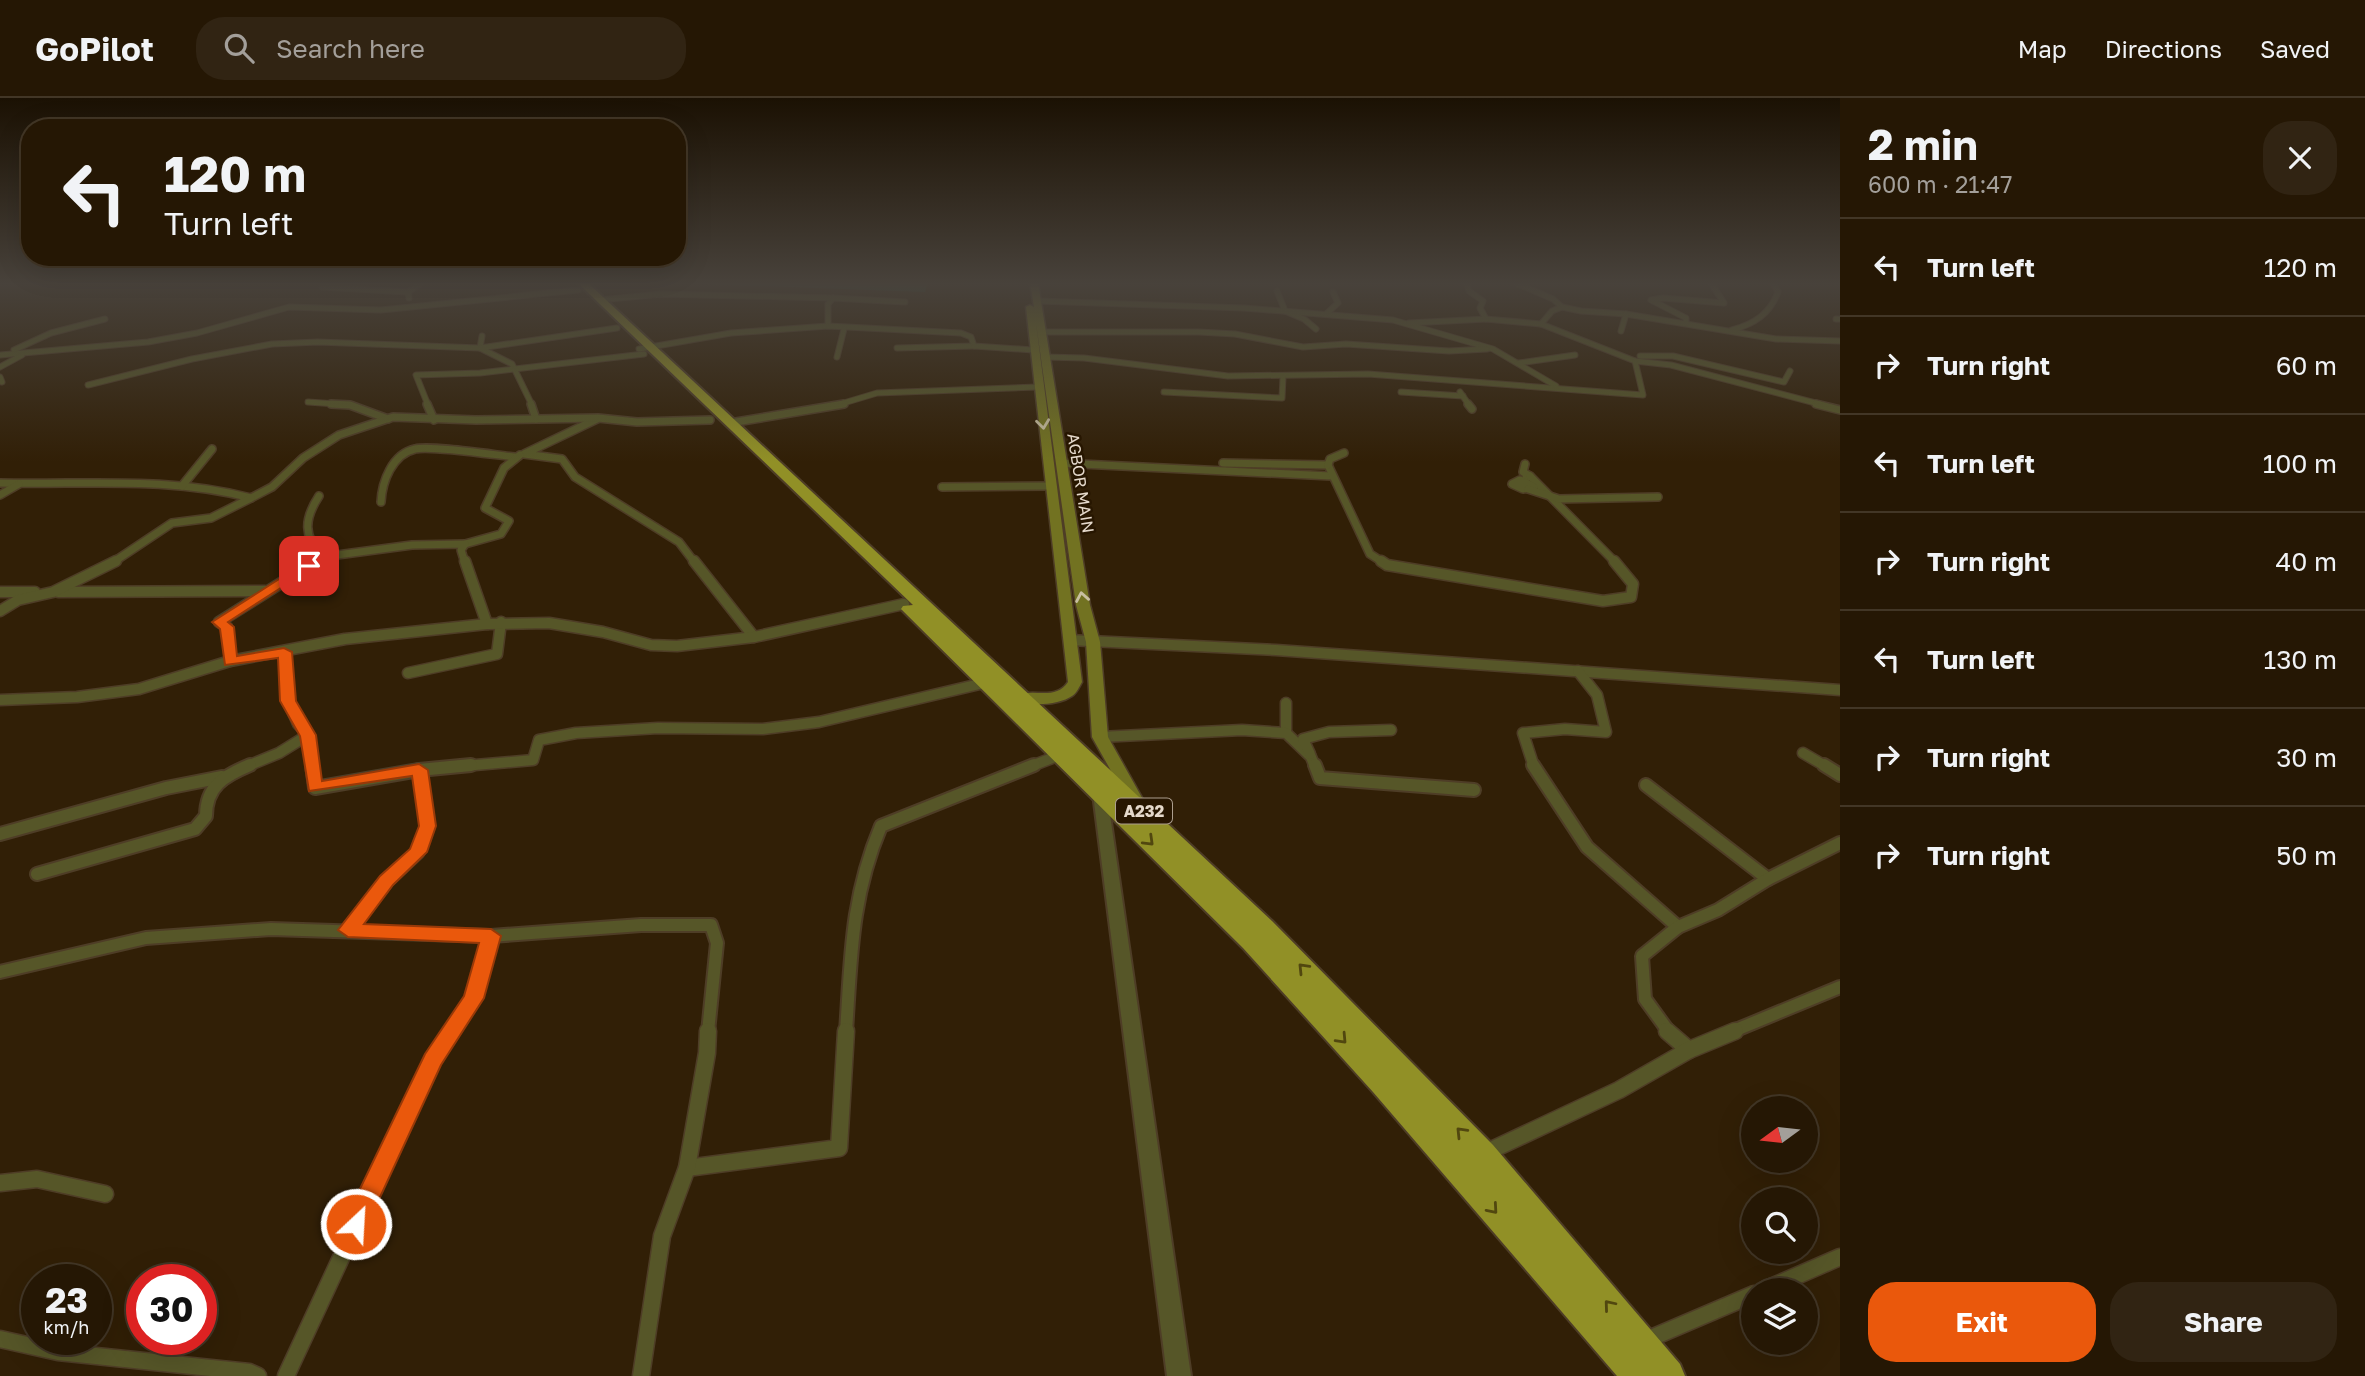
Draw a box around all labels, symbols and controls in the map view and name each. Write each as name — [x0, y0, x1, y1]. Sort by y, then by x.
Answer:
search box — [196, 17, 686, 80]
text: GoPilot — [35, 29, 154, 68]
icon: search — [220, 29, 258, 67]
text: Search here — [276, 33, 425, 64]
text: Map — [2018, 34, 2067, 63]
text: Directions — [2105, 34, 2222, 63]
text: Saved — [2260, 34, 2330, 63]
text: 2 min — [1868, 119, 1978, 169]
button: close — [2263, 121, 2337, 195]
text: 120 m — [164, 144, 306, 203]
icon: left — [49, 147, 140, 238]
text: 600 m · 21:47 — [1868, 170, 2013, 198]
text: Turn left — [164, 204, 293, 242]
icon: left — [1868, 248, 1906, 286]
text: Turn left — [1927, 252, 2035, 283]
text: 120 m — [2264, 252, 2337, 283]
icon: right — [1868, 346, 1906, 384]
text: Turn right — [1927, 350, 2050, 381]
text: 60 m — [2276, 350, 2337, 381]
one-way arrow — [1035, 419, 1050, 430]
street label: AGBOR MAIN — [1063, 432, 1099, 534]
icon: left — [1868, 444, 1906, 482]
text: Turn left — [1927, 448, 2035, 479]
text: 100 m — [2263, 448, 2337, 479]
pin — [279, 536, 339, 596]
icon: right — [1868, 542, 1906, 580]
text: Turn right — [1927, 546, 2050, 577]
text: 40 m — [2276, 546, 2337, 577]
icon: arrive — [290, 547, 328, 585]
one-way arrow — [1075, 591, 1090, 603]
icon: left — [1868, 640, 1906, 678]
text: Turn left — [1927, 644, 2035, 675]
text: 130 m — [2264, 644, 2337, 675]
icon: right — [1868, 738, 1906, 776]
text: Turn right — [1927, 742, 2050, 773]
text: 30 m — [2276, 742, 2337, 773]
road number: A232 — [1116, 798, 1172, 824]
one-way arrow — [1141, 833, 1153, 845]
icon: right — [1868, 836, 1906, 874]
text: Turn right — [1927, 840, 2050, 871]
text: 50 m — [2276, 840, 2337, 871]
one-way arrow — [1299, 963, 1312, 976]
one-way arrow — [1333, 1031, 1346, 1044]
north arrow — [1741, 1096, 1818, 1172]
map controls — [1741, 1096, 1818, 1355]
one-way arrow — [1457, 1127, 1470, 1140]
position arrow — [319, 1187, 393, 1261]
button: search — [1741, 1187, 1818, 1264]
one-way arrow — [1485, 1201, 1497, 1214]
speed limit sign: 30 — [126, 1264, 217, 1355]
button: layers — [1741, 1278, 1818, 1355]
text: 23 — [45, 1279, 88, 1321]
button: Exit — [1868, 1282, 2096, 1362]
button: Share — [2110, 1282, 2337, 1362]
one-way arrow — [1605, 1300, 1617, 1313]
text: km/h — [44, 1316, 89, 1338]

